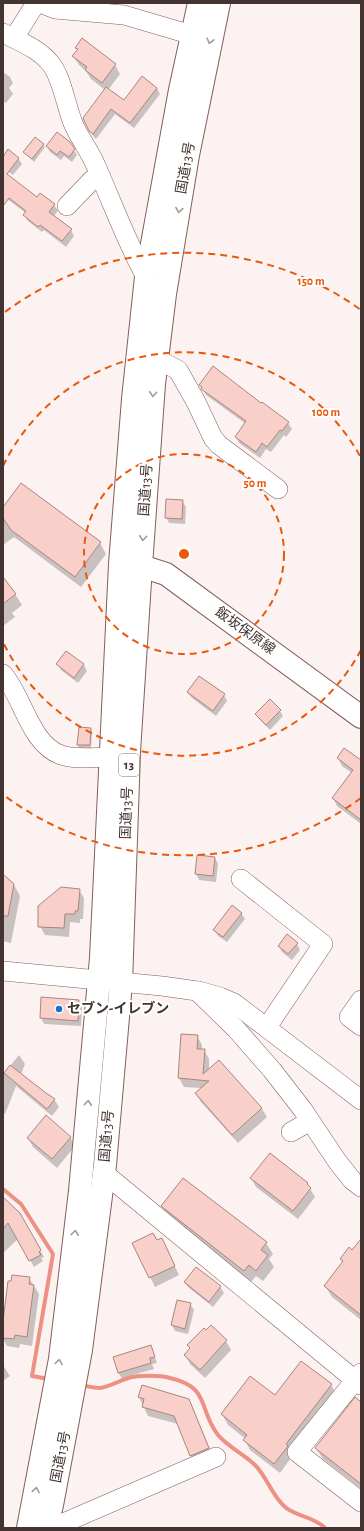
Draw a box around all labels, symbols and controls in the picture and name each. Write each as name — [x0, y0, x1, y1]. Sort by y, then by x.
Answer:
one-way arrow — [207, 38, 215, 44]
street label: 国道13号 — [174, 141, 197, 195]
one-way arrow — [175, 207, 183, 213]
text: 150 m — [297, 275, 325, 287]
one-way arrow — [149, 391, 158, 397]
text: 100 m — [312, 406, 340, 418]
street label: 国道13号 — [136, 463, 155, 517]
text: 50 m — [244, 477, 267, 489]
one-way arrow — [138, 535, 147, 541]
centre of rings — [177, 547, 191, 561]
street label: 飯坂保原線 — [213, 604, 278, 657]
road number: 13 — [119, 754, 139, 776]
street label: 国道13号 — [118, 786, 135, 840]
place label: セブン-イレブン — [67, 1000, 169, 1016]
marker: セブン-イレブン — [54, 1004, 64, 1014]
one-way arrow — [83, 1100, 92, 1107]
street label: 国道13号 — [97, 1109, 116, 1163]
one-way arrow — [70, 1230, 79, 1236]
one-way arrow — [54, 1359, 63, 1365]
street label: 国道13号 — [48, 1430, 73, 1484]
one-way arrow — [31, 1487, 39, 1493]

